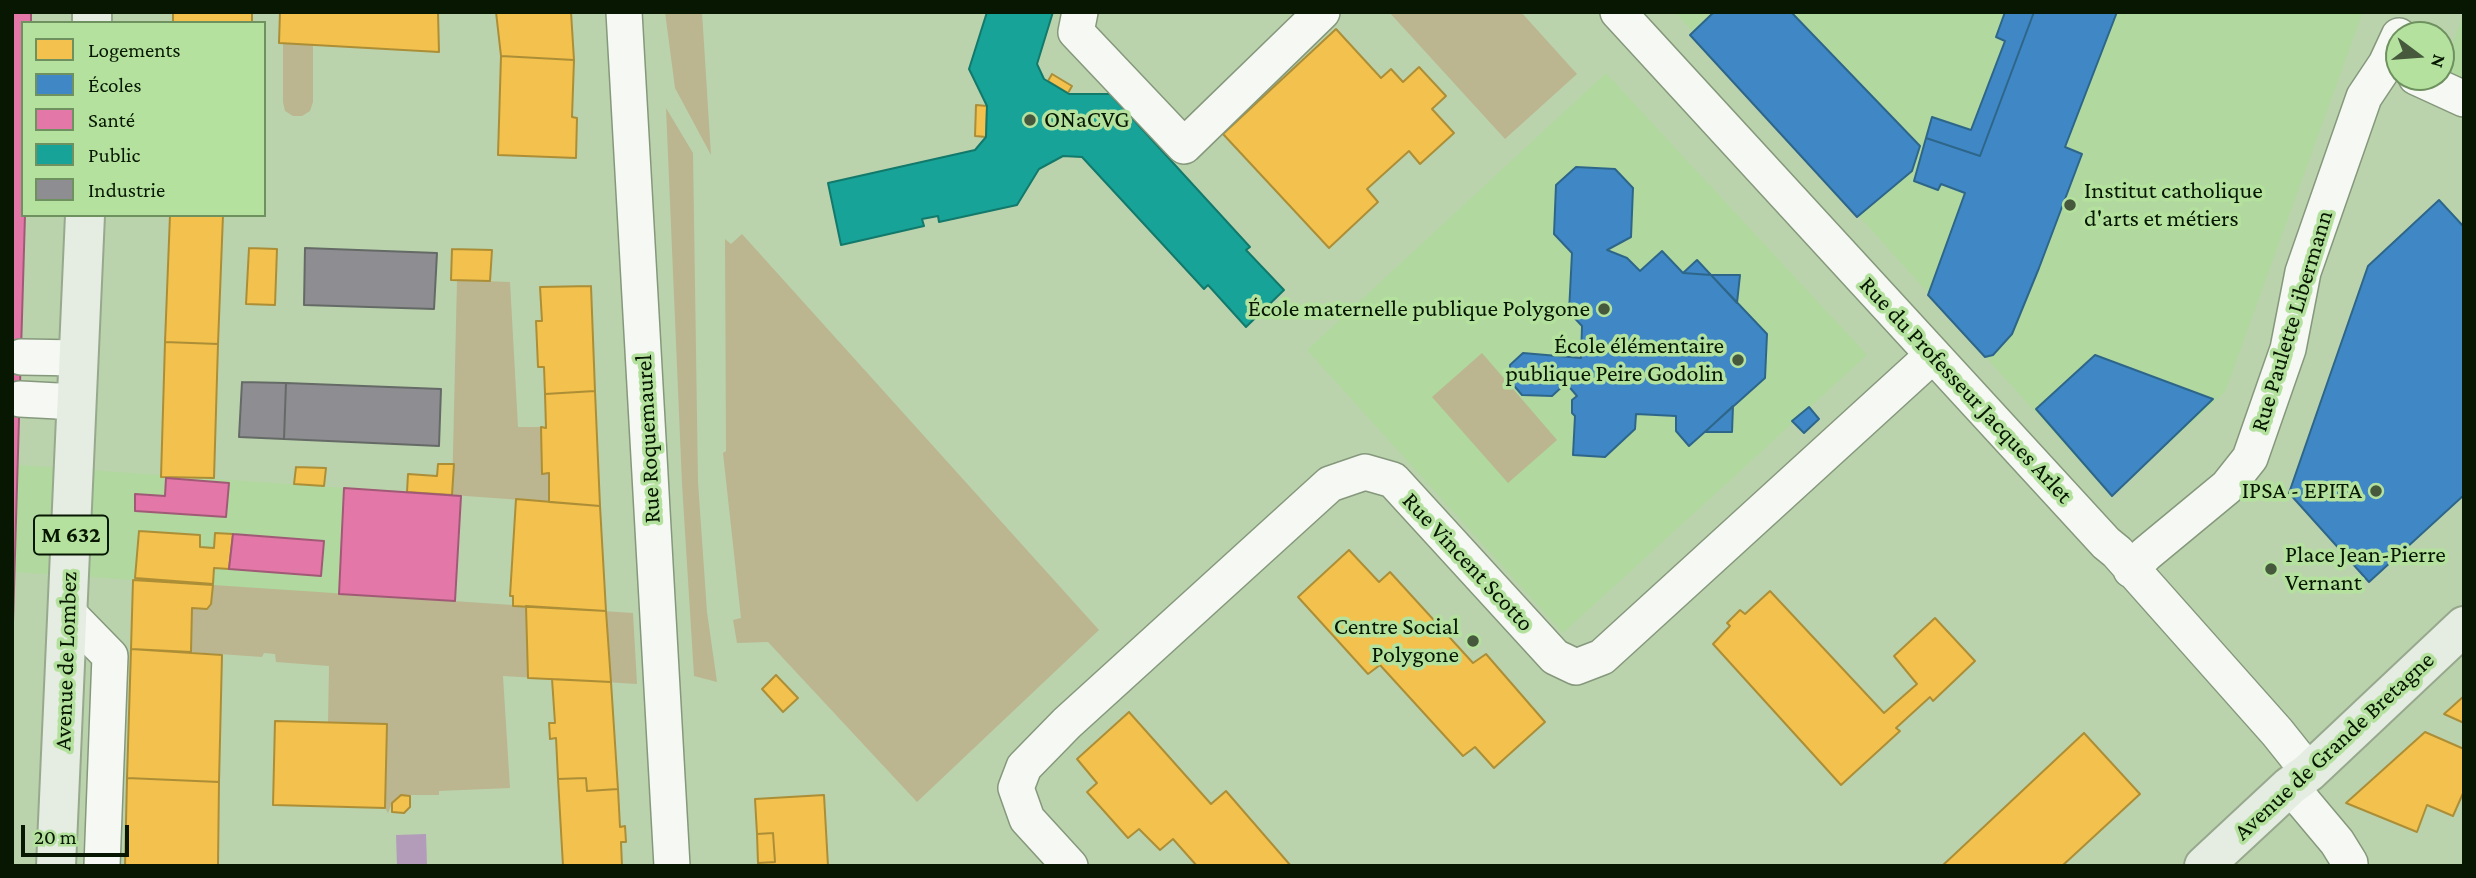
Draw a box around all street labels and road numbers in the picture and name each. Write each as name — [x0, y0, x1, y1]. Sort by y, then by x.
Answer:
street label: Rue Paulette Libermann — [2245, 207, 2339, 435]
street label: Rue du Professeur Jacques Arlet — [1853, 271, 2079, 509]
street label: Rue Roquemaurel — [629, 354, 667, 524]
street label: Rue Vincent Scotto — [1396, 487, 1540, 637]
road number: M 632 — [34, 516, 108, 554]
street label: Avenue de Lombez — [48, 571, 84, 751]
street label: Avenue de Grande Bretagne — [2228, 646, 2440, 846]

